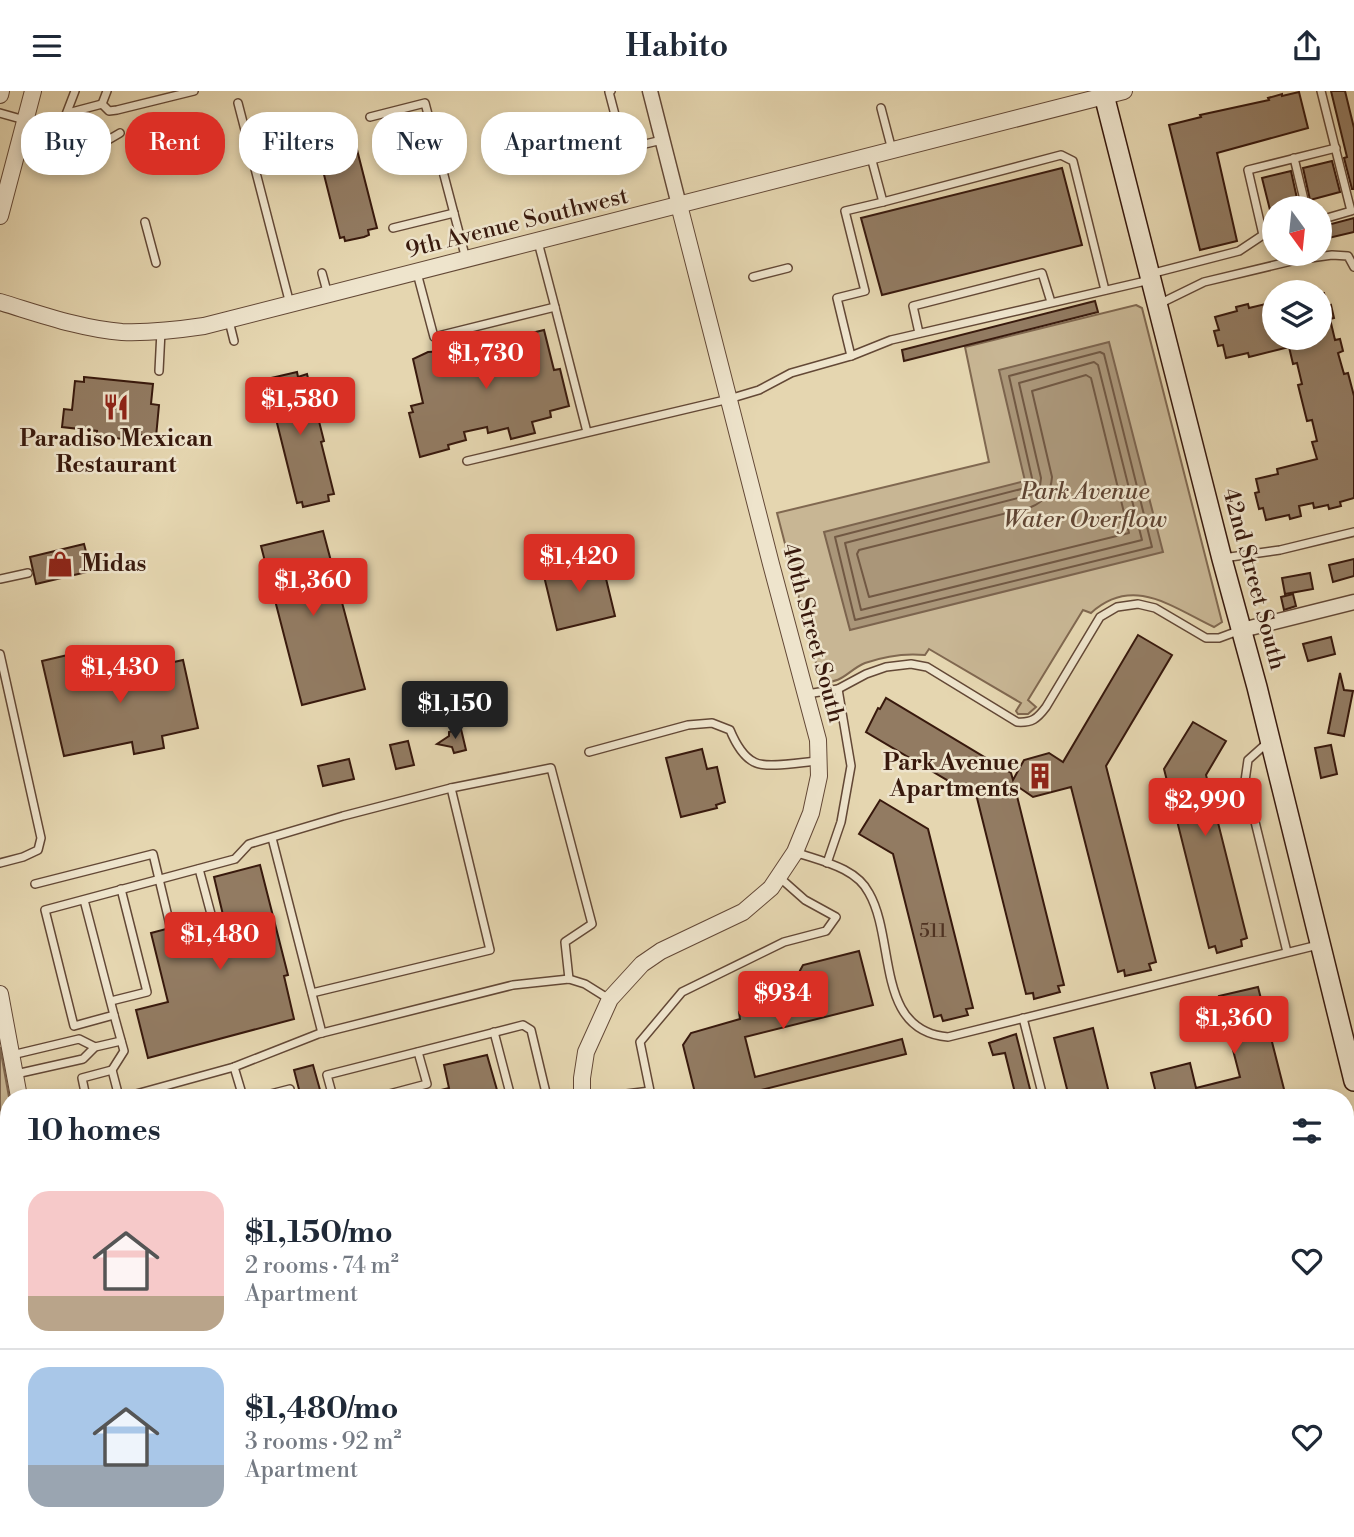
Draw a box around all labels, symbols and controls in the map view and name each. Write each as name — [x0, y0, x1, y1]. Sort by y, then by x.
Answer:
text: Habito — [626, 26, 728, 66]
icon: menu — [28, 27, 66, 65]
icon: share — [1288, 27, 1326, 65]
chip: Buy — [21, 112, 111, 175]
chip: Rent — [125, 112, 225, 175]
chip: Filters — [239, 112, 358, 175]
chip: New — [372, 112, 467, 175]
chip: Apartment — [481, 112, 647, 175]
street label: 9th Avenue Southwest — [403, 182, 631, 264]
north arrow — [1262, 196, 1332, 266]
map controls — [1262, 196, 1332, 350]
button: layers — [1262, 280, 1332, 350]
pin: $1,730 — [429, 331, 543, 391]
text: $1,730 — [448, 340, 524, 368]
pin: $1,580 — [243, 377, 357, 437]
text: $1,580 — [261, 386, 339, 414]
restaurant icon: Paradiso Mexican Restaurant — [101, 392, 131, 422]
place label: Paradiso Mexican Restaurant — [19, 425, 213, 479]
water label: Park Avenue Water Overflow — [1003, 477, 1167, 535]
street label: 42nd Street South — [1216, 485, 1292, 673]
pin: $1,420 — [522, 535, 636, 594]
street label: 40th Street South — [776, 540, 850, 726]
text: $1,420 — [540, 543, 618, 571]
shop icon: Midas — [45, 549, 75, 579]
place label: Midas — [81, 550, 147, 578]
pin: $1,360 — [256, 559, 370, 618]
text: $1,360 — [274, 567, 352, 595]
pin: $1,430 — [63, 645, 177, 705]
text: $1,430 — [81, 654, 159, 682]
pin: $1,150 — [398, 681, 512, 741]
text: $1,150 — [418, 690, 492, 718]
place label: Park Avenue Apartments — [883, 749, 1019, 803]
building icon: Park Avenue Apartments — [1025, 761, 1055, 791]
pin: $2,990 — [1148, 779, 1262, 838]
text: $2,990 — [1165, 787, 1245, 815]
pin: $1,480 — [163, 913, 277, 972]
house number: 511 — [919, 919, 947, 943]
text: $1,480 — [181, 921, 259, 949]
pin: $934 — [742, 971, 824, 1031]
text: $934 — [754, 980, 812, 1008]
pin: $1,360 — [1177, 997, 1291, 1056]
text: $1,360 — [1195, 1005, 1273, 1033]
text: 10 homes — [28, 1112, 161, 1150]
icon: filters — [1288, 1112, 1326, 1150]
text: $1,150/mo — [245, 1214, 393, 1252]
icon: home — [84, 1219, 168, 1303]
icon: heart — [1288, 1242, 1326, 1280]
text: 2 rooms · 74 m² — [245, 1252, 399, 1280]
text: Apartment — [245, 1280, 358, 1308]
text: $1,480/mo — [245, 1390, 399, 1428]
icon: home — [84, 1395, 168, 1479]
icon: heart — [1288, 1418, 1326, 1456]
text: 3 rooms · 92 m² — [245, 1428, 401, 1456]
text: Apartment — [245, 1456, 358, 1484]

